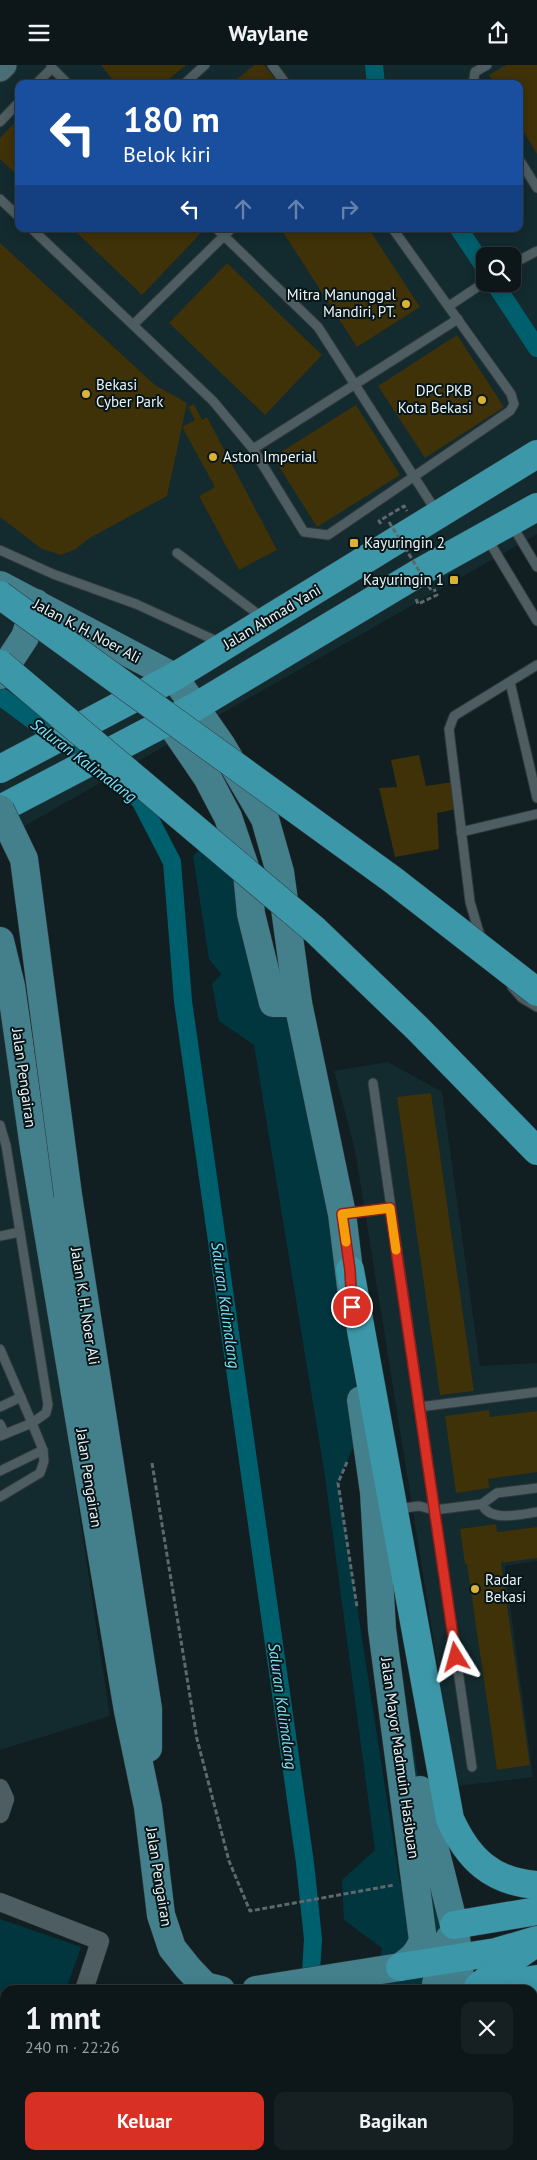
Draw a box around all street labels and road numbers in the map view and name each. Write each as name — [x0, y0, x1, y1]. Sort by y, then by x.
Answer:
street label: Jalan Ahmad Yani — [219, 580, 324, 654]
street label: Jalan K. H. Noer Ali — [29, 594, 144, 667]
street label: Jalan Pengairan — [8, 1026, 41, 1129]
street label: Jalan K. H. Noer Ali — [67, 1245, 104, 1366]
street label: Jalan Pengairan — [72, 1426, 107, 1529]
street label: Jalan Mayor Madmuin Hasibuan — [377, 1655, 424, 1860]
street label: Jalan Pengairan — [142, 1825, 177, 1928]

